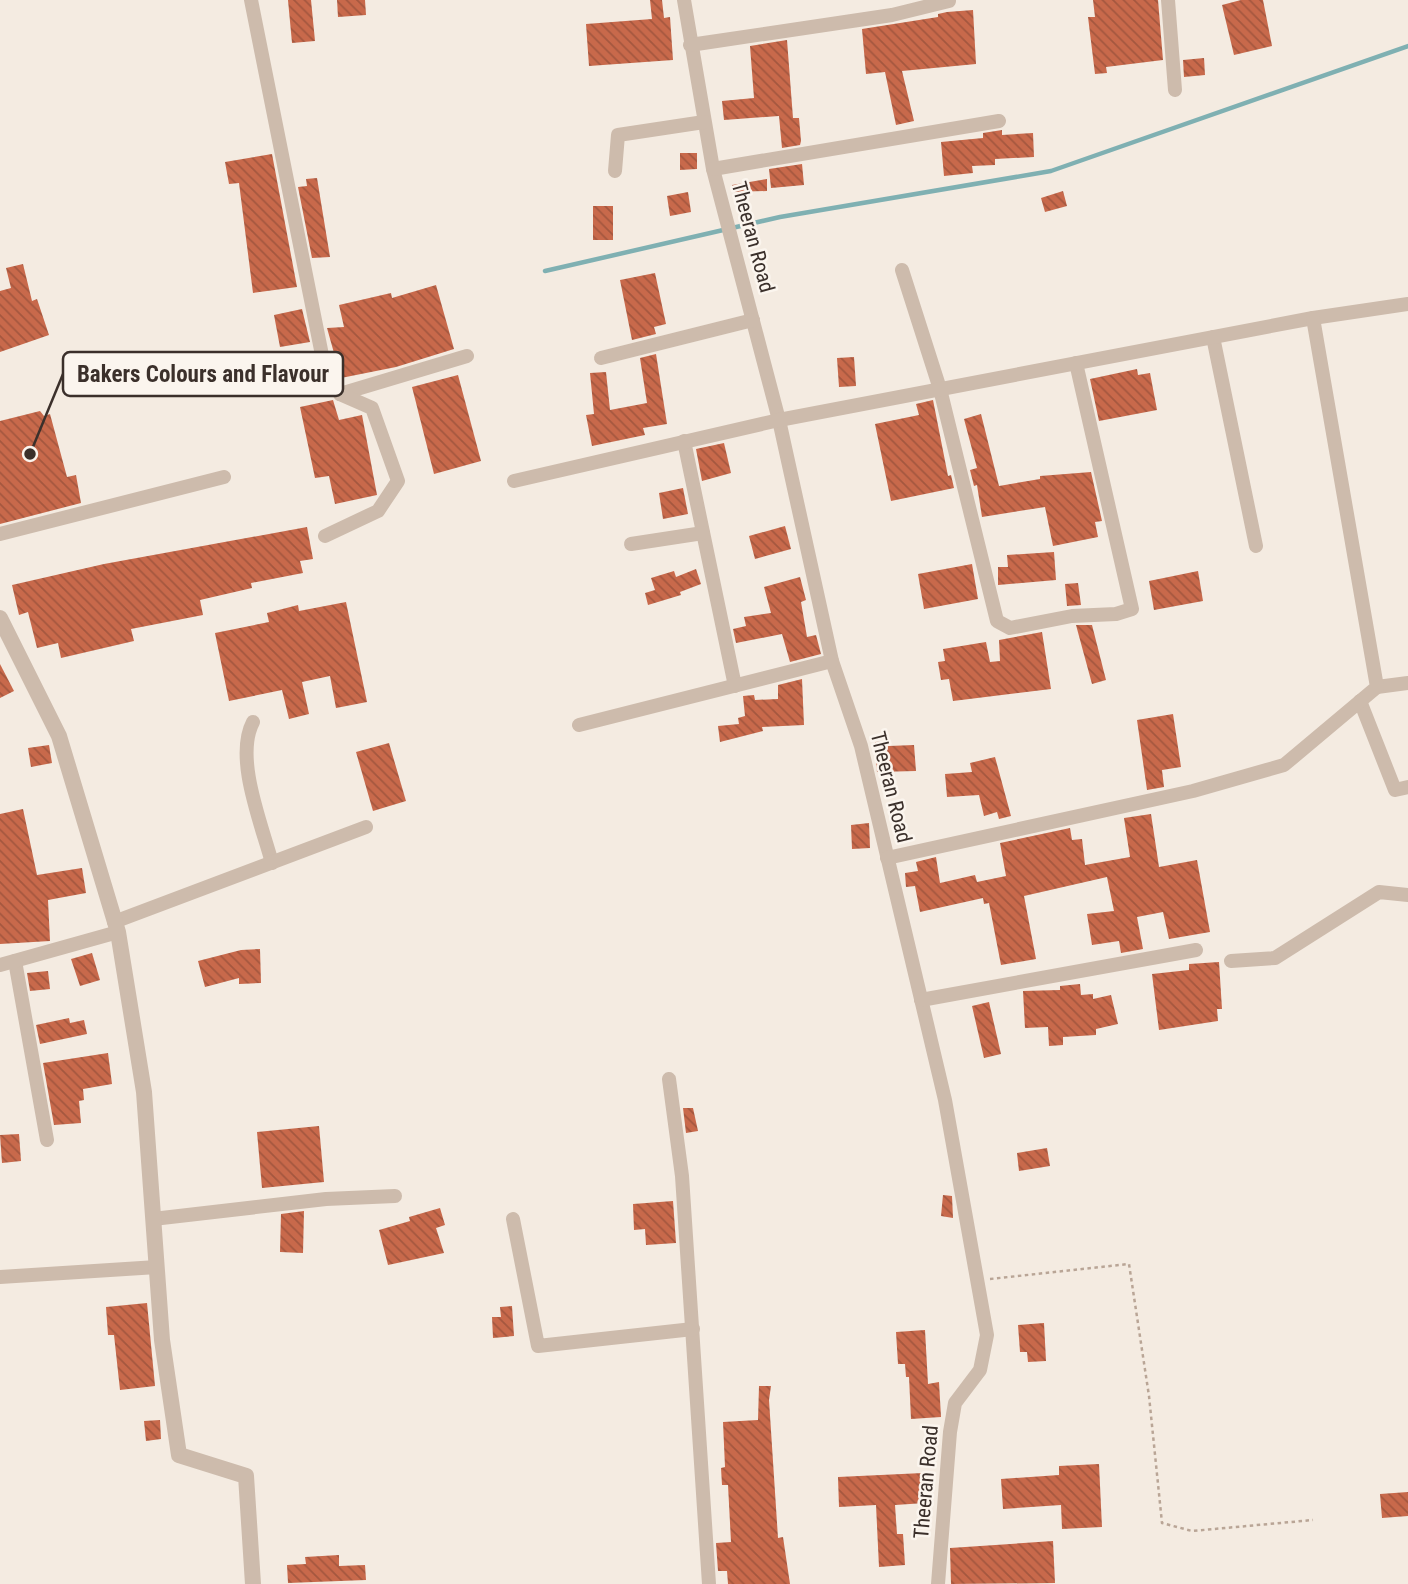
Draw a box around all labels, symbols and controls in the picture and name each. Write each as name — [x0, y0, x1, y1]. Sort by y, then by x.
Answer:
street label: Theeran Road — [727, 179, 779, 295]
callout: Bakers Colours and Flavour — [63, 352, 343, 396]
text: Bakers Colours and Flavour — [77, 361, 329, 388]
street label: Theeran Road — [866, 729, 916, 845]
street label: Theeran Road — [909, 1424, 943, 1540]

